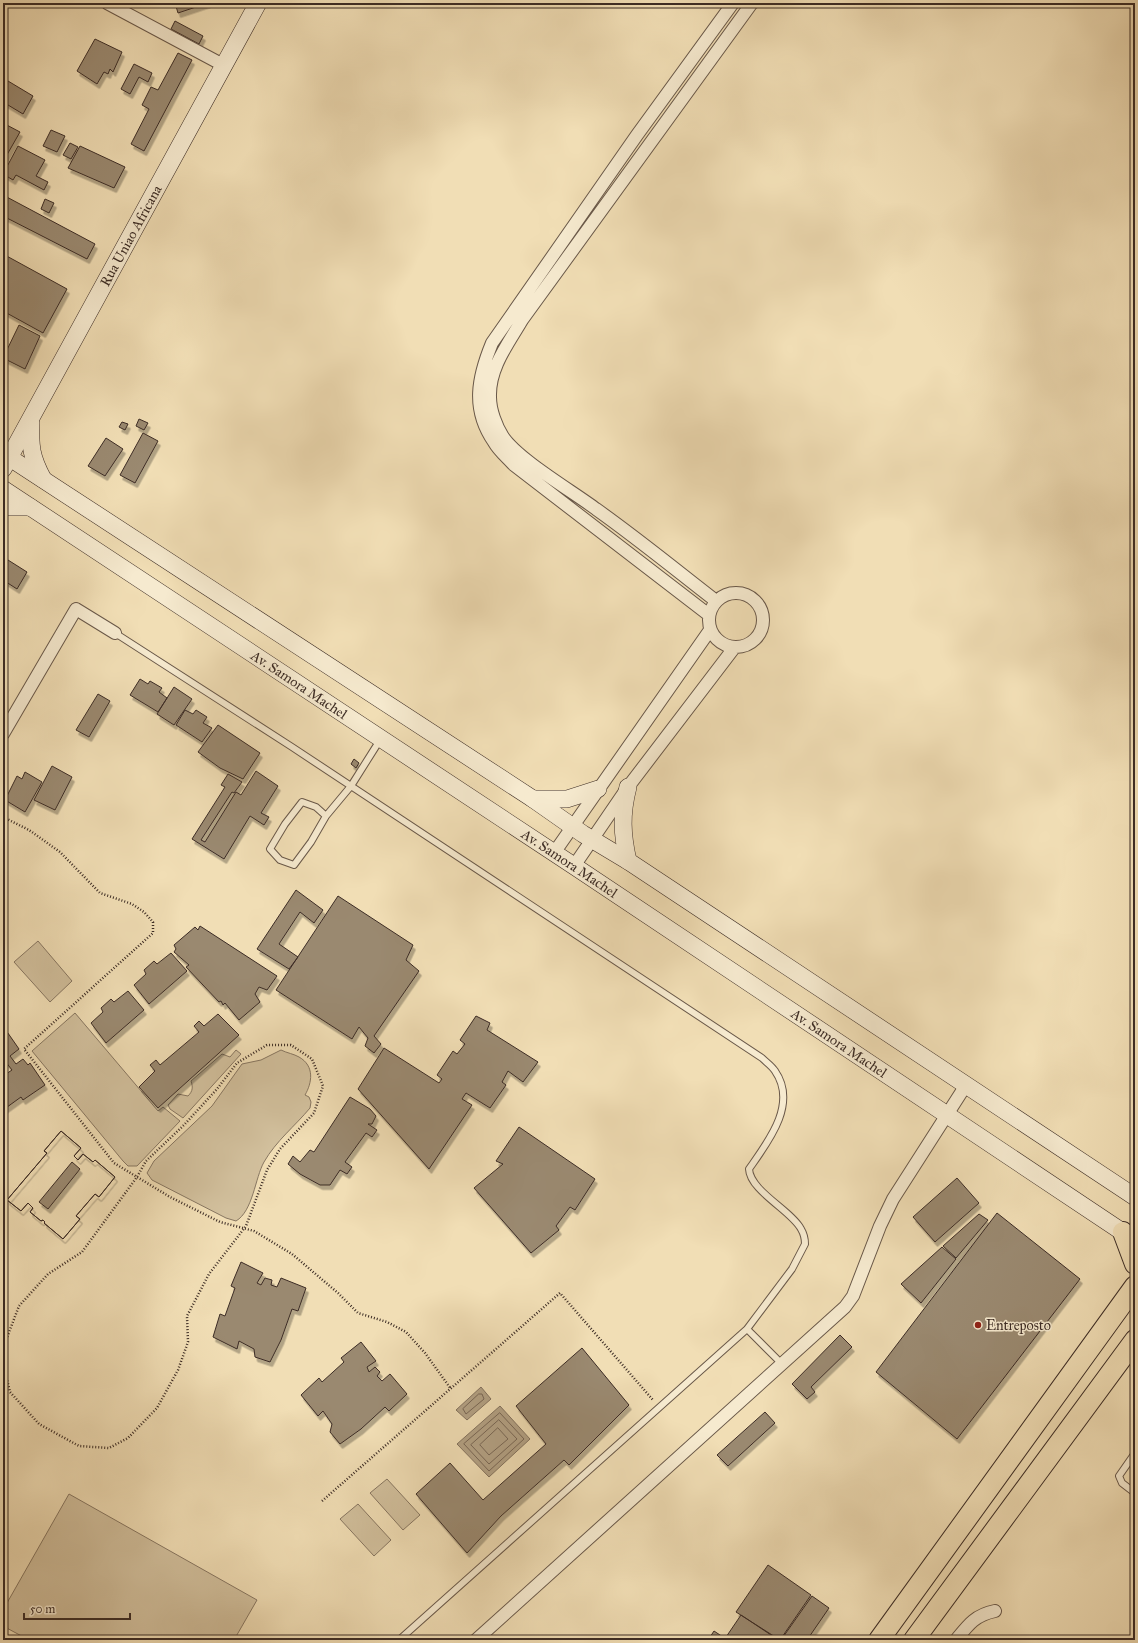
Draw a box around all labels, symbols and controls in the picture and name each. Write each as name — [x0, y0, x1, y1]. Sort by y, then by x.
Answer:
street label: Rua Uniao Africana — [97, 182, 166, 290]
street label: Av. Samora Machel — [247, 647, 350, 723]
street label: Av. Samora Machel — [517, 825, 621, 902]
street label: Av. Samora Machel — [787, 1005, 890, 1082]
place label: Entreposto — [986, 1317, 1051, 1334]
marker: Entreposto — [973, 1320, 983, 1330]
scale bar — [24, 1595, 130, 1621]
text: 50 m — [30, 1602, 55, 1616]

